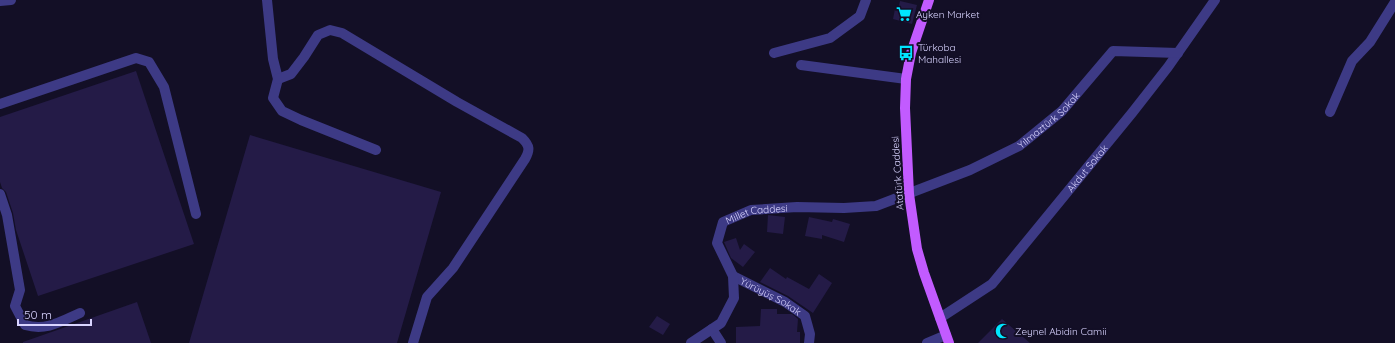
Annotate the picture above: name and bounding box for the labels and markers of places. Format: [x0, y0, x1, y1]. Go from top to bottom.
supermarket icon: Ayken Market [895, 5, 913, 23]
place label: Ayken Market [916, 8, 980, 21]
place label: Türkoba Mahallesi [918, 41, 961, 66]
bus stop icon: Türkoba Mahallesi [897, 44, 915, 62]
mosque icon: Zeynel Abidin Camii [994, 322, 1012, 340]
place label: Zeynel Abidin Camii [1015, 325, 1107, 338]

